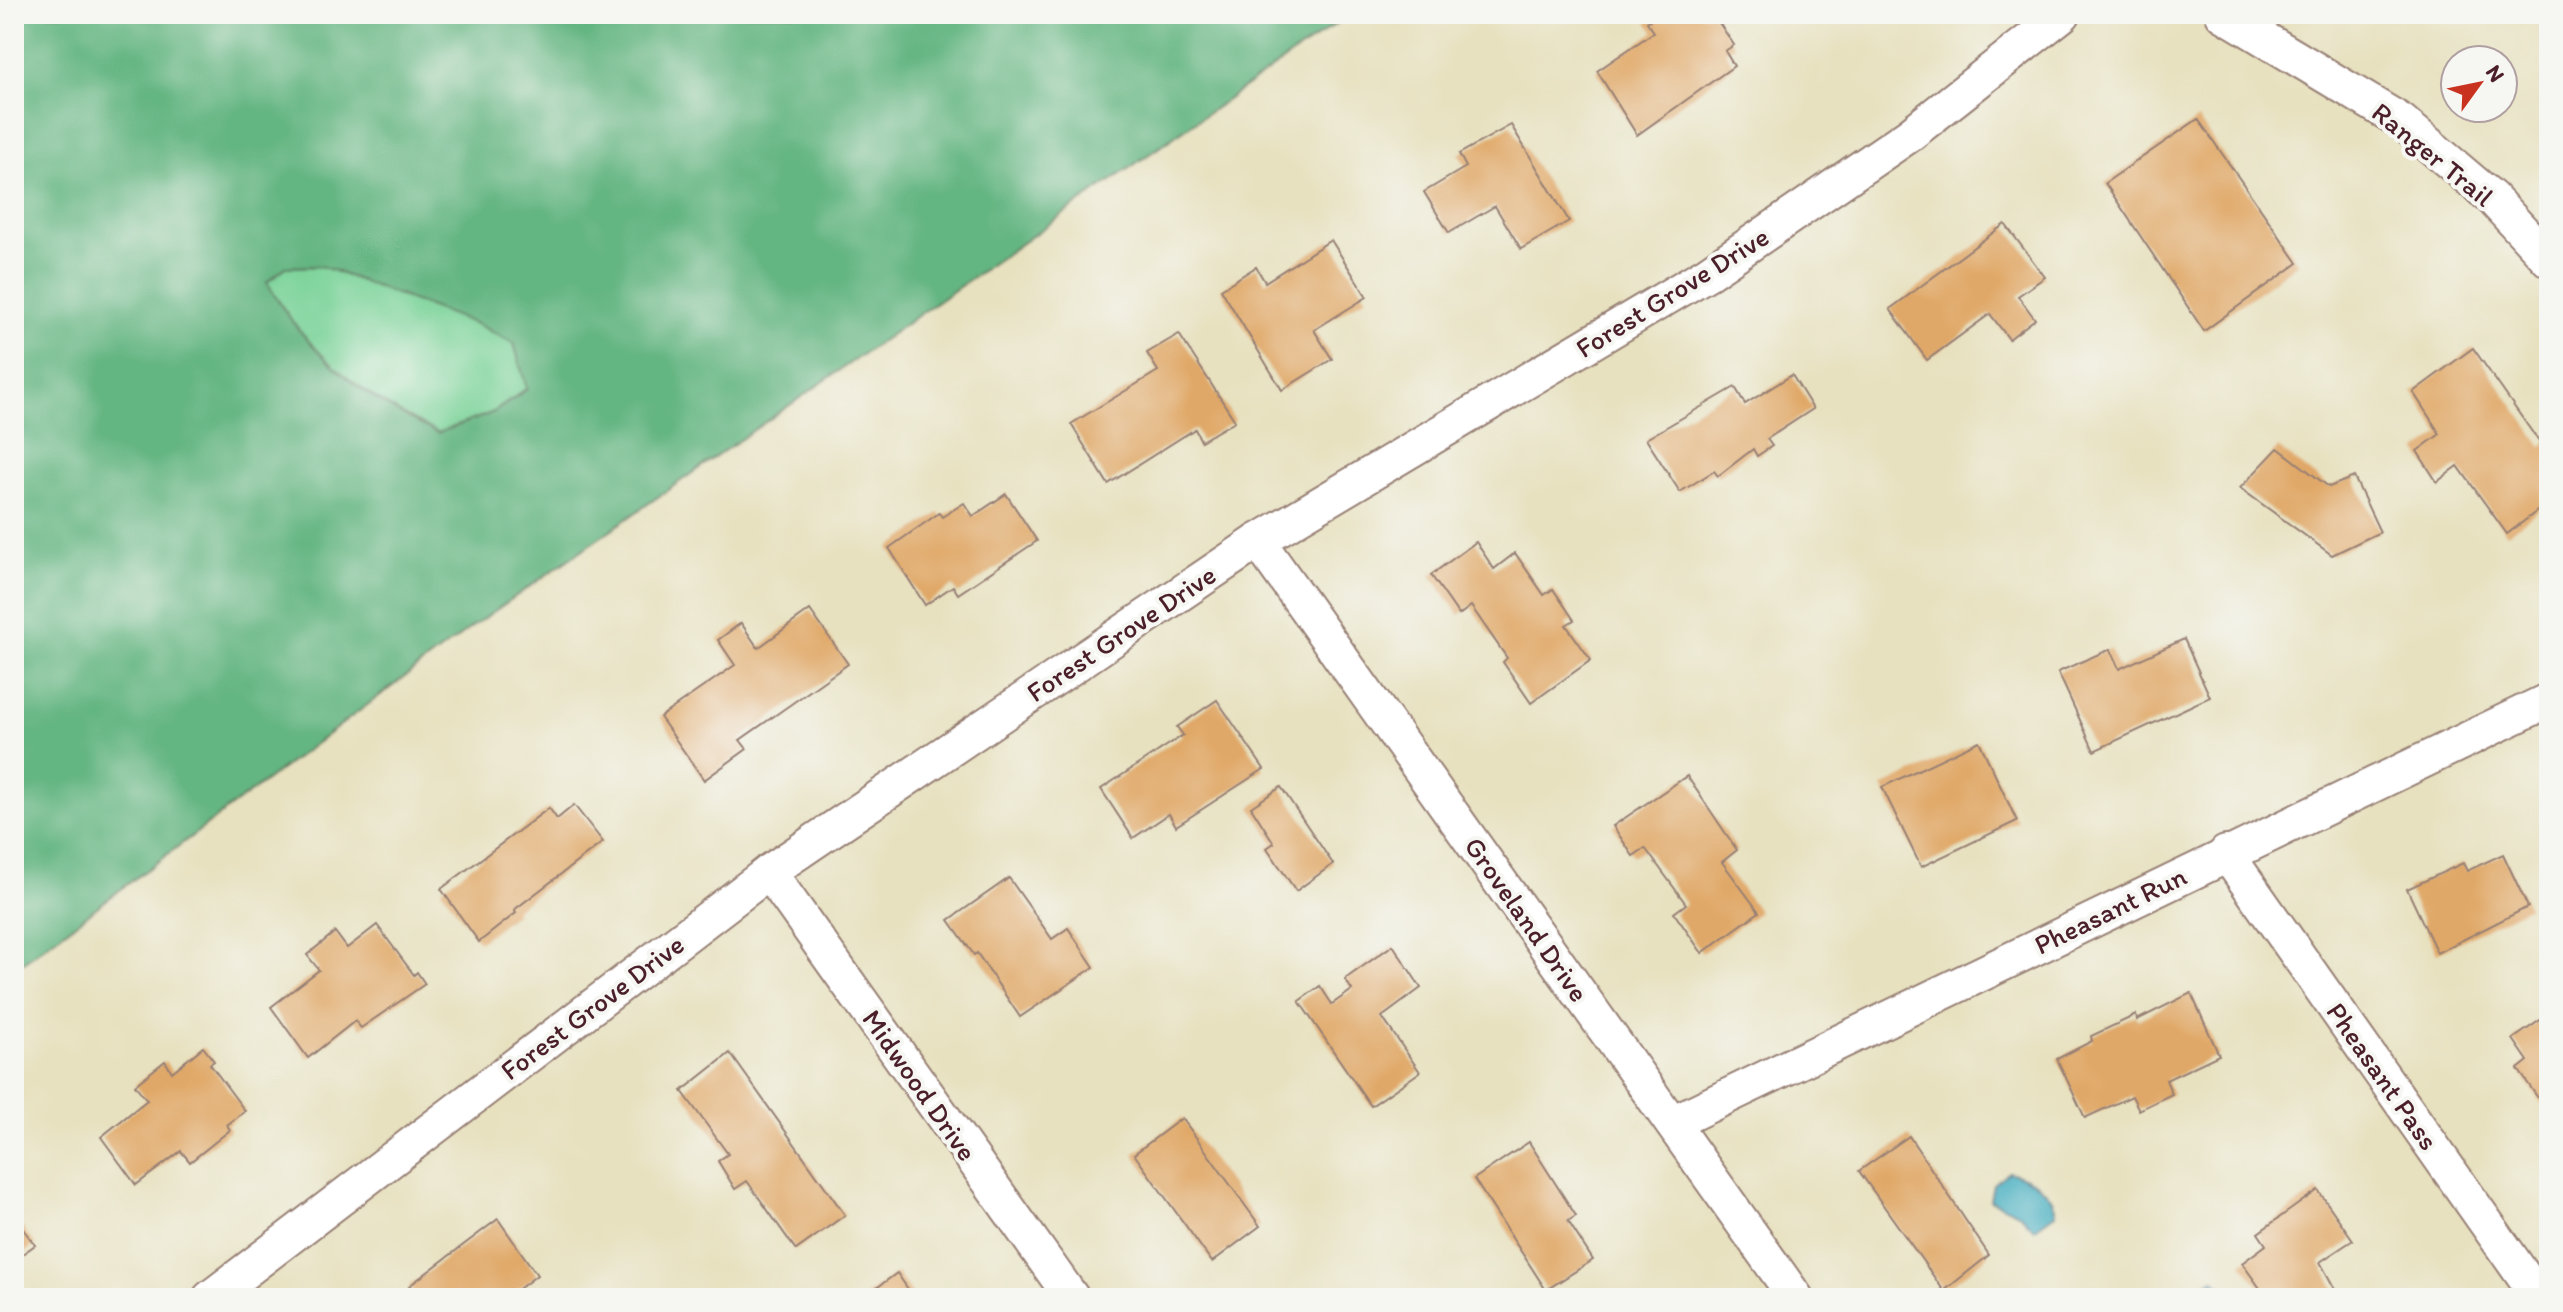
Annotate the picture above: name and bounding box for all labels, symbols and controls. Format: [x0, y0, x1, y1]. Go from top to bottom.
north arrow [2439, 44, 2519, 124]
text: N [2480, 60, 2511, 87]
street label: Ranger Trail [2365, 95, 2501, 213]
street label: Forest Grove Drive [1569, 219, 1775, 365]
street label: Forest Grove Drive [1020, 557, 1222, 709]
street label: Groveland Drive [1458, 830, 1596, 1008]
street label: Pheasant Run [2028, 858, 2192, 961]
street label: Forest Grove Drive [493, 927, 691, 1087]
street label: Pheasant Pass [2320, 996, 2446, 1156]
street label: Midwood Drive [855, 1003, 985, 1167]

